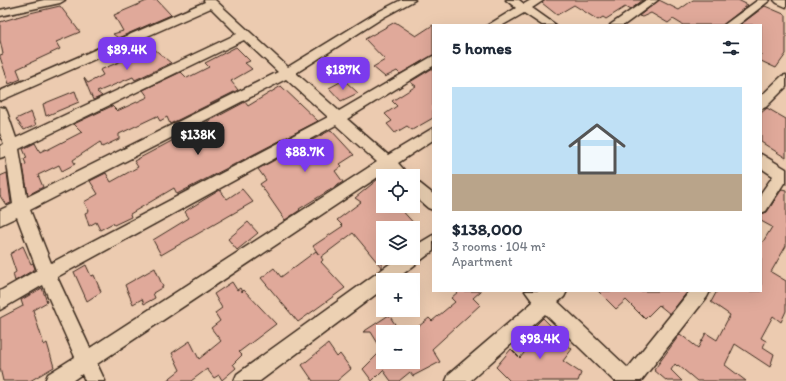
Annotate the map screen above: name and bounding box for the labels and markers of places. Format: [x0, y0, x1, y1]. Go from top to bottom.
pin: $89.4K [94, 37, 160, 71]
pin: $187K [315, 57, 371, 91]
pin: $138K [170, 122, 226, 156]
pin: $88.7K [272, 139, 338, 173]
pin: $98.4K [507, 326, 573, 360]

